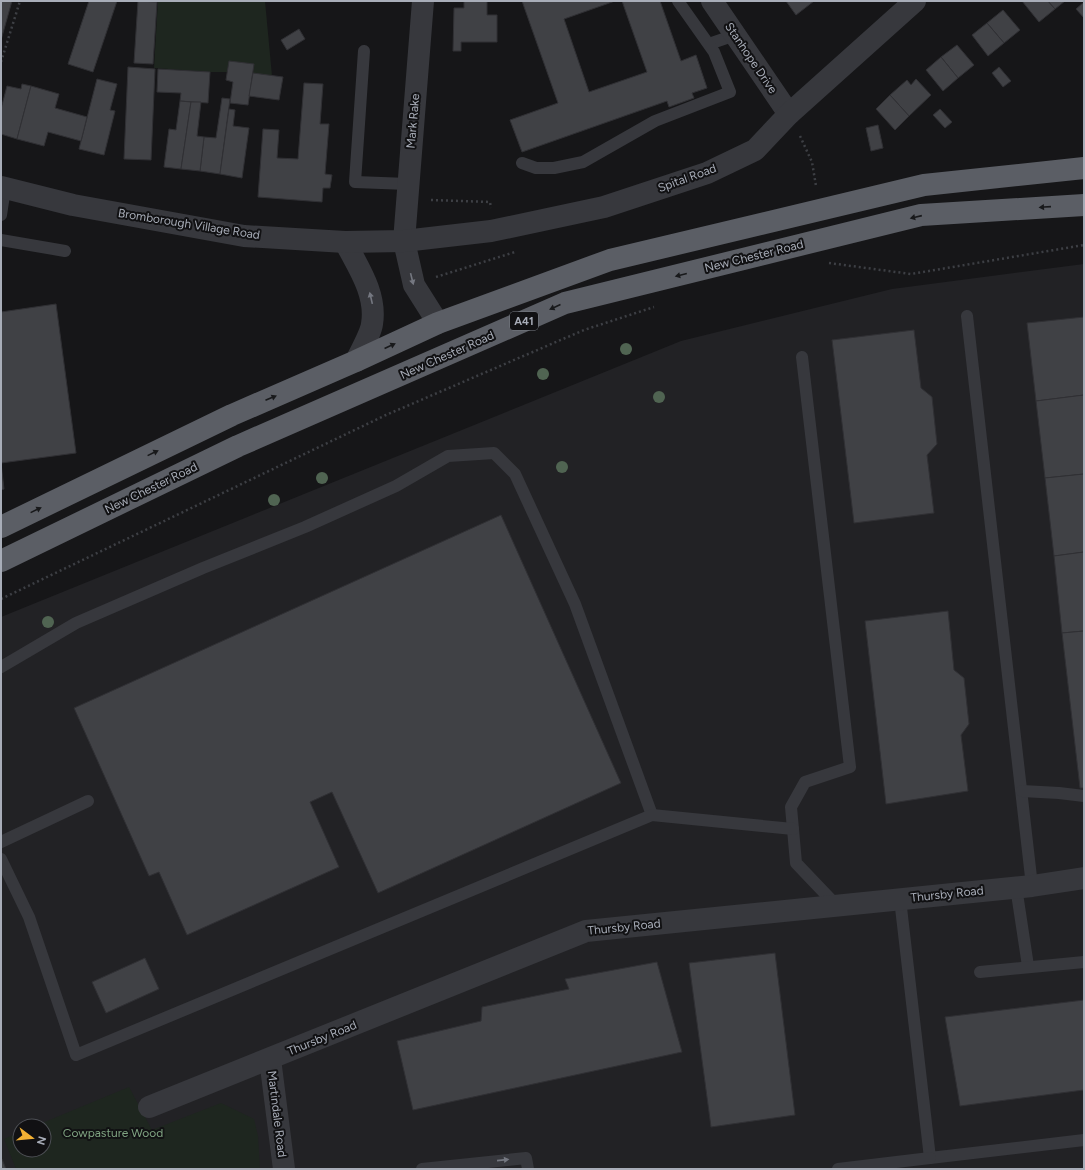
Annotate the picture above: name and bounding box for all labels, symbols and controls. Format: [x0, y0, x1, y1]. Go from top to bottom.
street label: Stanhope Drive [722, 20, 780, 97]
street label: Mark Rake [404, 93, 422, 149]
street label: Spital Road [656, 161, 718, 195]
one-way arrow [1039, 204, 1051, 211]
street label: Bromborough Village Road [117, 206, 261, 242]
one-way arrow [909, 214, 922, 220]
street label: New Chester Road [703, 237, 805, 275]
one-way arrow [674, 272, 687, 278]
one-way arrow [410, 273, 416, 285]
one-way arrow [367, 292, 373, 304]
one-way arrow [549, 304, 561, 311]
road number: A41 [510, 312, 538, 330]
street label: New Chester Road [398, 328, 496, 382]
one-way arrow [384, 343, 395, 349]
one-way arrow [265, 395, 276, 401]
one-way arrow [147, 450, 159, 456]
street label: New Chester Road [102, 460, 200, 516]
one-way arrow [30, 507, 42, 513]
street label: Thursby Road [910, 883, 984, 905]
street label: Thursby Road [587, 916, 661, 938]
street label: Thursby Road [285, 1018, 359, 1058]
street label: Martindale Road [265, 1070, 289, 1158]
north arrow [12, 1118, 52, 1158]
park label: Cowpasture Wood [63, 1126, 163, 1140]
text: N [34, 1135, 49, 1147]
one-way arrow [497, 1157, 509, 1164]

